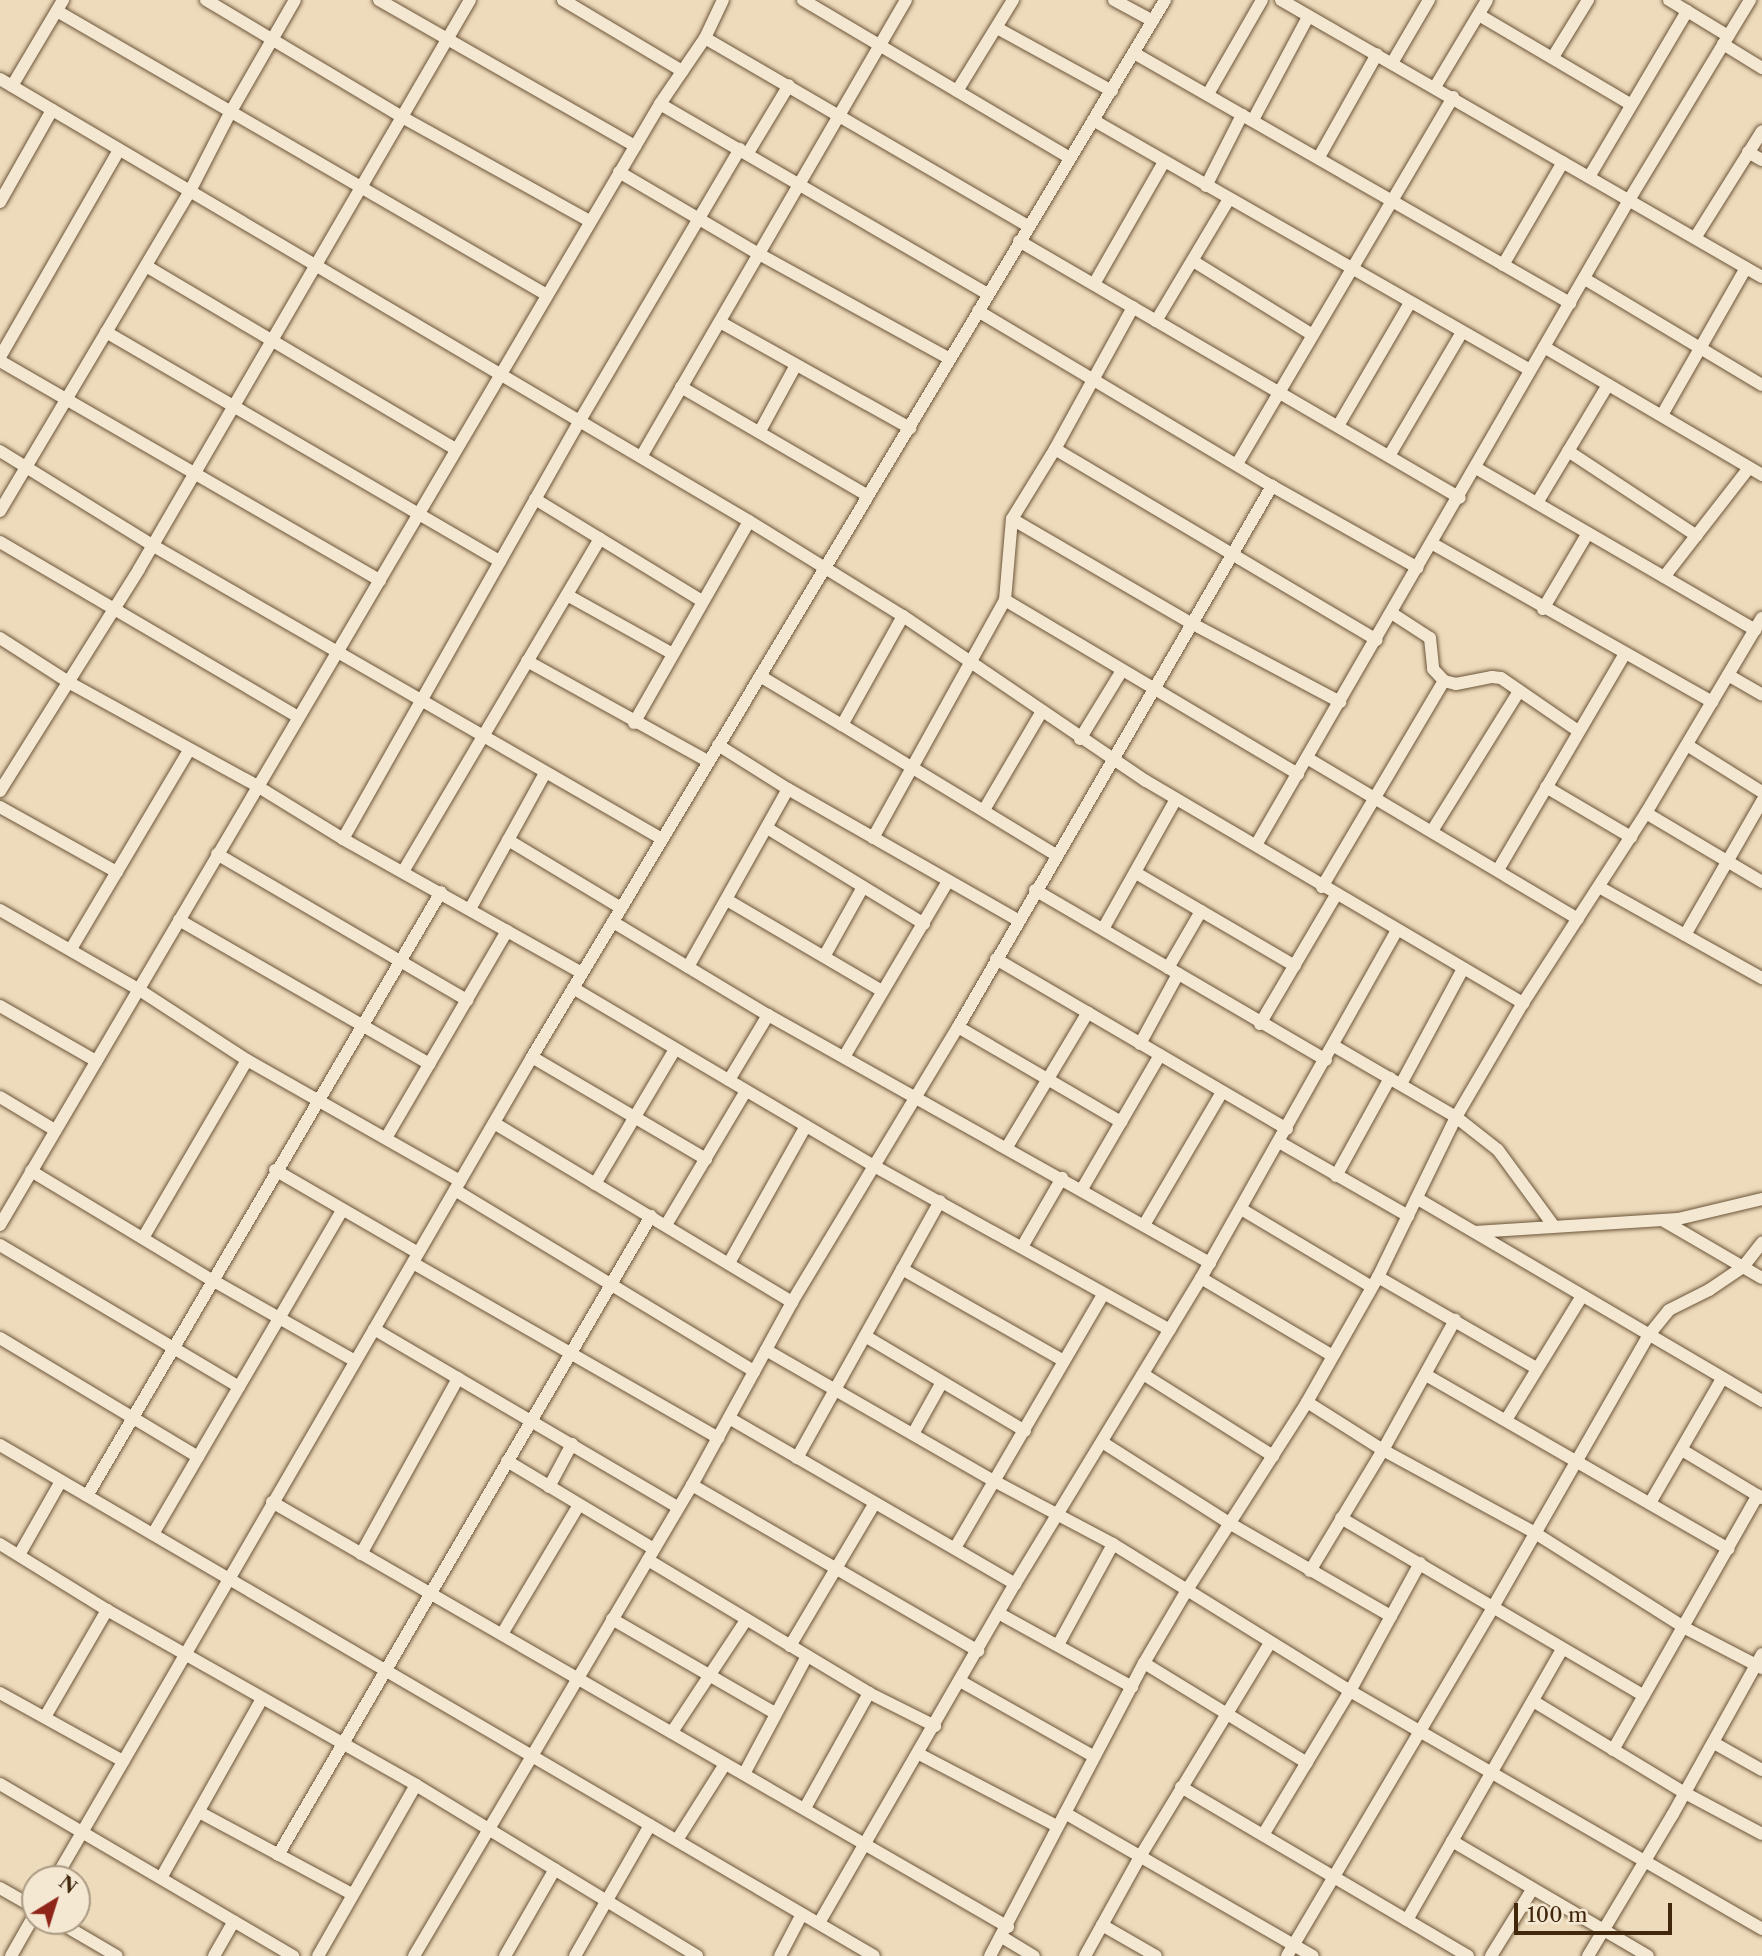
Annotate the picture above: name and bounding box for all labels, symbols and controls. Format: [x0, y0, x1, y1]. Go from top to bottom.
north arrow [21, 1865, 91, 1935]
text: N [54, 1870, 82, 1899]
scale bar [1517, 1890, 1674, 1934]
text: 100 m [1527, 1902, 1588, 1927]

